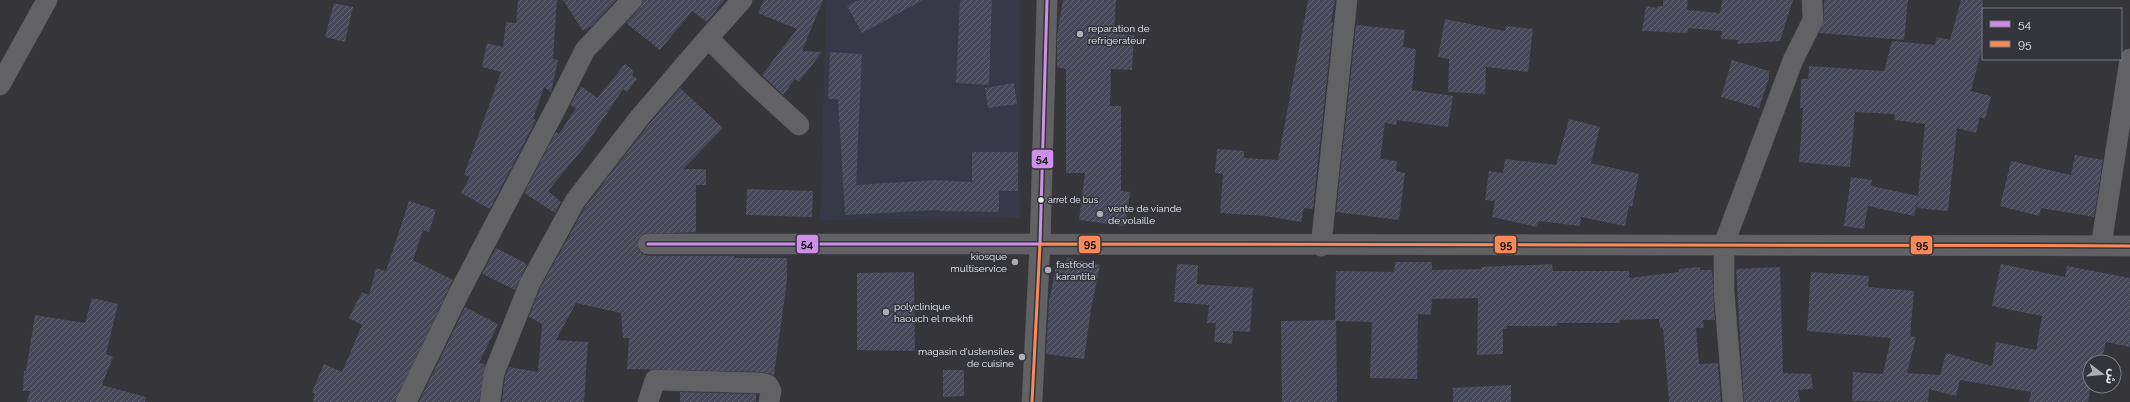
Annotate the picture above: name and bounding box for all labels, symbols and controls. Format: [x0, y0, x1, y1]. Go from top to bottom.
legend [1982, 8, 2122, 60]
text: 54 [2018, 17, 2032, 31]
place label: reparation de refrigerateur [1088, 23, 1150, 46]
marker: reparation de refrigerateur [1075, 29, 1085, 39]
text: 95 [2018, 37, 2032, 51]
line badge: 54 [1031, 149, 1054, 169]
text: 54 [1036, 153, 1048, 166]
marker: arret de bus [1036, 195, 1046, 205]
place label: arret de bus [1048, 195, 1099, 205]
place label: vente de viande de volaille [1108, 203, 1182, 226]
marker: vente de viande de volaille [1095, 209, 1105, 219]
line badge: 54 [796, 234, 819, 254]
line badge: 95 [1078, 235, 1101, 254]
line badge: 95 [1494, 235, 1517, 254]
line badge: 95 [1910, 235, 1933, 255]
text: 54 [801, 238, 813, 251]
text: 95 [1084, 238, 1096, 251]
text: 95 [1500, 239, 1512, 252]
text: 95 [1916, 239, 1928, 252]
place label: kiosque multiservice [951, 251, 1007, 274]
marker: kiosque multiservice [1010, 257, 1020, 267]
place label: fastfood karantita [1056, 259, 1096, 282]
marker: fastfood karantita [1043, 265, 1053, 275]
place label: polyclinique haouch el mekhfi [894, 301, 973, 324]
marker: polyclinique haouch el mekhfi [881, 307, 891, 317]
place label: magasin d'ustensiles de cuisine [918, 346, 1014, 369]
marker: magasin d'ustensiles de cuisine [1017, 352, 1027, 362]
north arrow [2082, 354, 2122, 394]
text: ش [2103, 368, 2119, 386]

